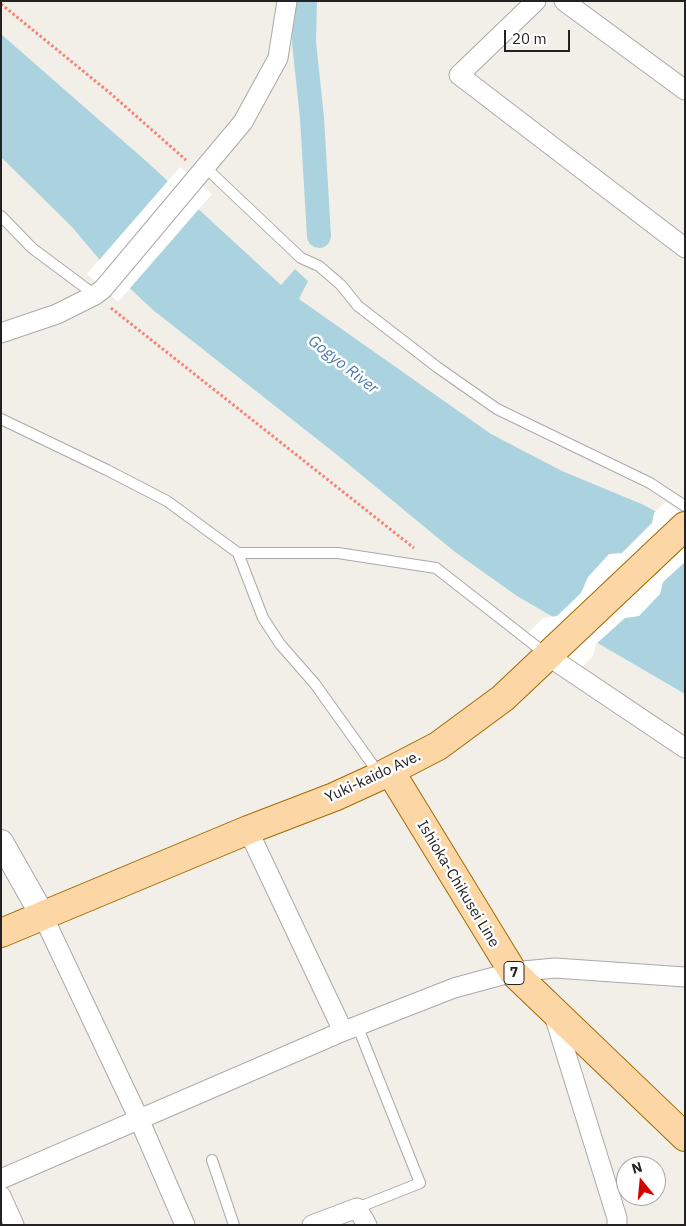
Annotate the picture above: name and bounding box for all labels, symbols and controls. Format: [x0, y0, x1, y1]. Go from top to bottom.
scale bar [506, 20, 572, 52]
text: 20 m [512, 29, 547, 48]
water label: Gogyo River [304, 332, 382, 398]
street label: Yuki-kaido Ave. [322, 747, 424, 807]
street label: Ishioka-Chikusei Line [413, 817, 503, 951]
road number: 7 [504, 961, 524, 984]
north arrow [616, 1156, 666, 1206]
text: N [629, 1158, 644, 1178]

